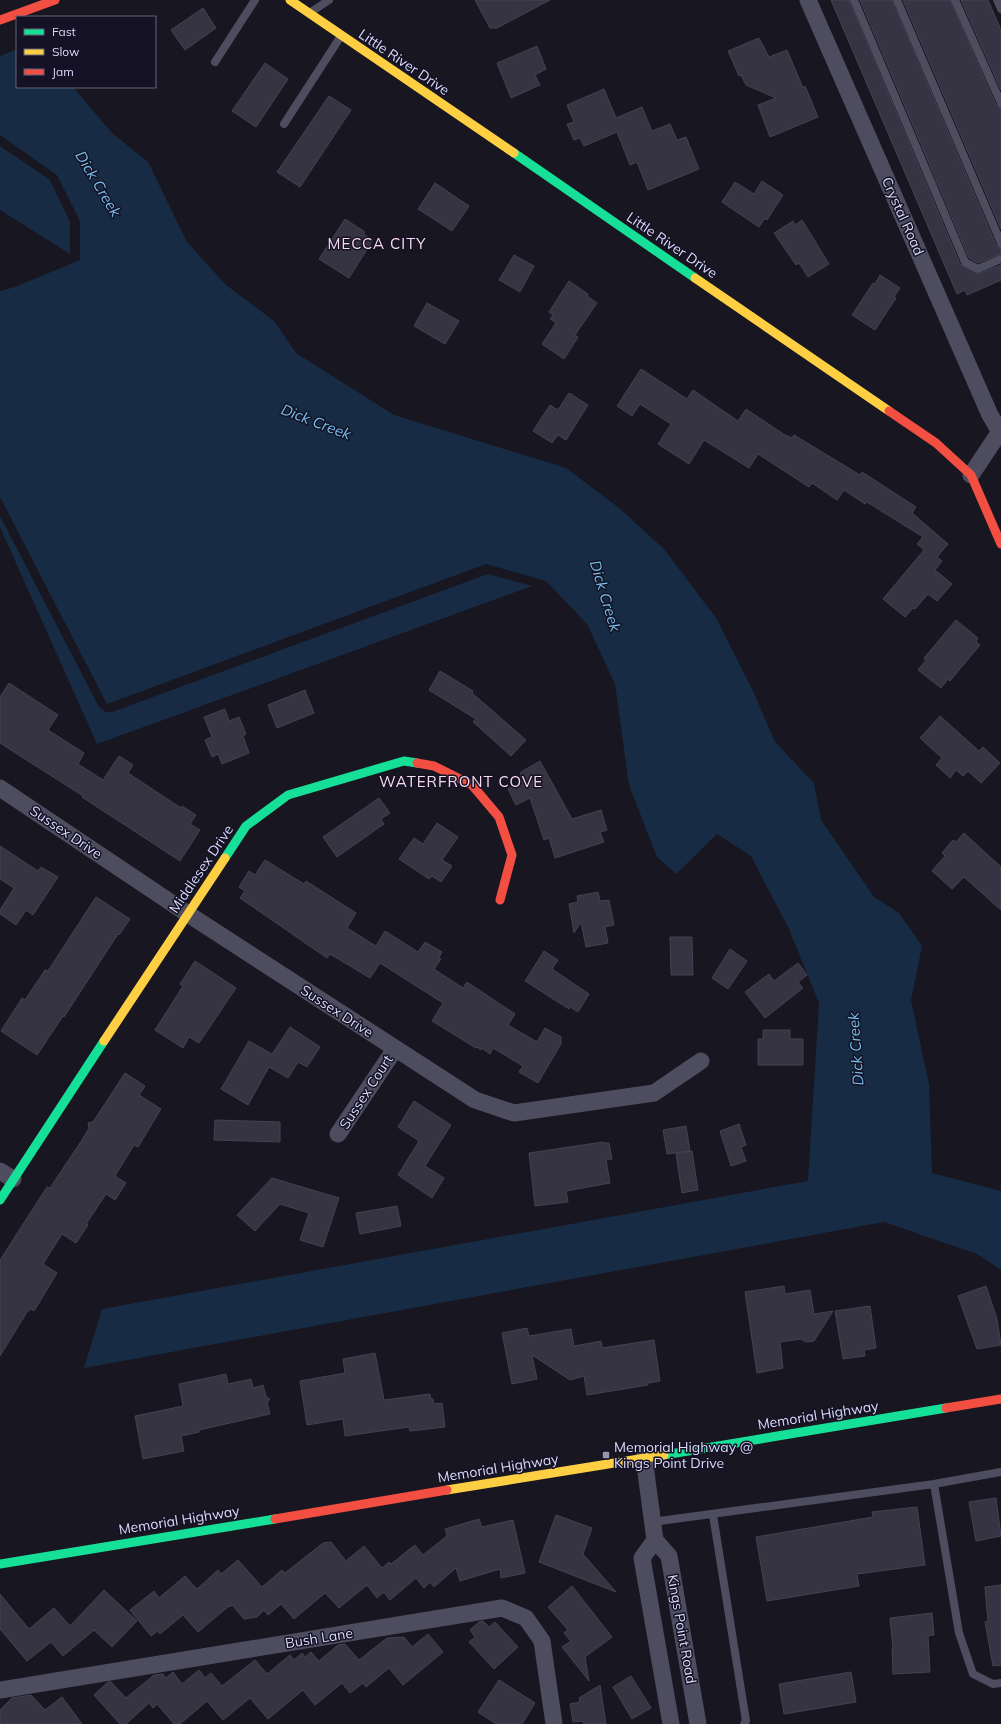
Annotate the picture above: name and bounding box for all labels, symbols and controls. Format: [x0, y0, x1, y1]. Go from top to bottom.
legend [16, 16, 156, 88]
text: Fast [52, 24, 76, 39]
street label: Little River Drive [355, 25, 453, 99]
text: Slow [52, 44, 80, 59]
text: Jam [52, 64, 74, 79]
water label: Dick Creek [71, 147, 126, 221]
street label: Crystal Road [878, 174, 928, 258]
street label: Little River Drive [623, 208, 721, 282]
district label: MECCA CITY [328, 234, 426, 253]
water label: Dick Creek [278, 399, 355, 444]
water label: Dick Creek [586, 558, 626, 635]
district label: WATERFRONT COVE [379, 772, 543, 791]
street label: Sussex Drive [26, 801, 106, 863]
street label: Middlesex Drive [165, 821, 237, 917]
street label: Sussex Drive [297, 981, 377, 1041]
water label: Dick Creek [843, 1010, 868, 1086]
street label: Sussex Court [335, 1051, 397, 1133]
street label: Memorial Highway [756, 1396, 880, 1433]
place label: Memorial Highway @ Kings Point Drive [614, 1438, 753, 1472]
street label: Memorial Highway [436, 1449, 560, 1486]
marker: Memorial Highway @ Kings Point Drive [601, 1450, 611, 1460]
street label: Memorial Highway [117, 1501, 241, 1538]
street label: Kings Point Road [664, 1573, 700, 1685]
street label: Bush Lane [284, 1624, 354, 1652]

